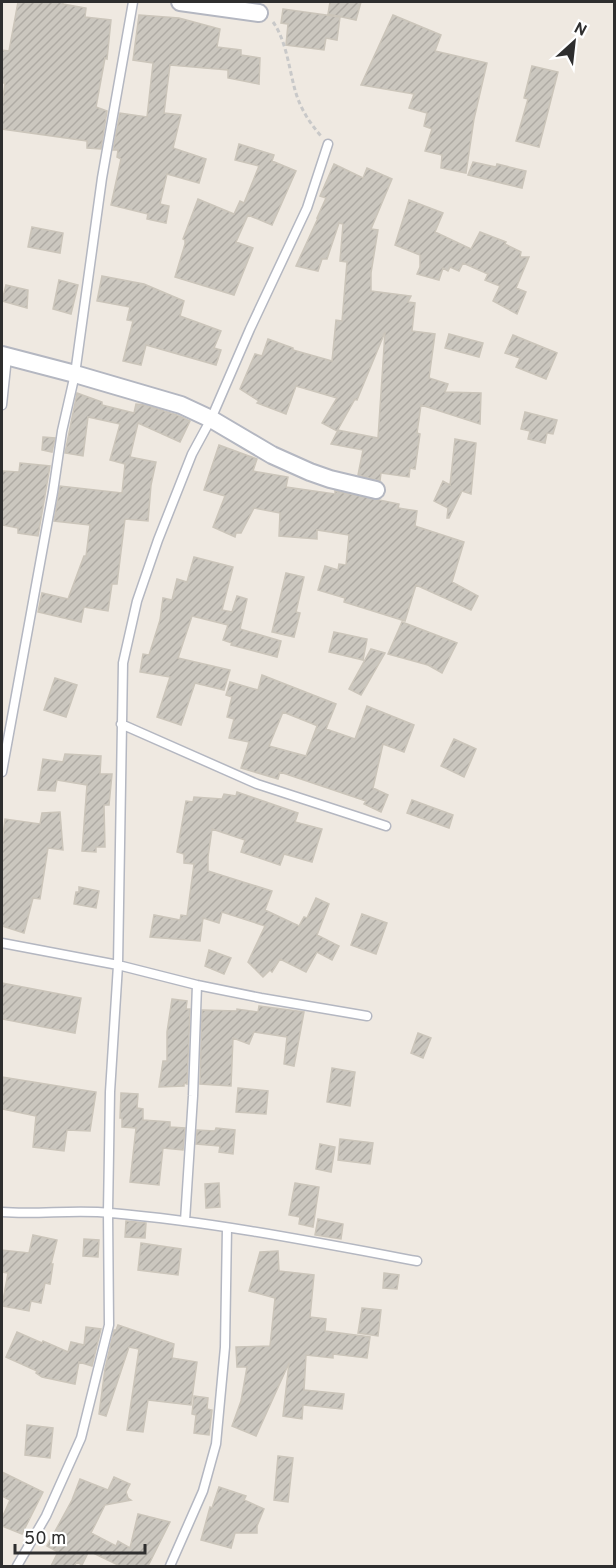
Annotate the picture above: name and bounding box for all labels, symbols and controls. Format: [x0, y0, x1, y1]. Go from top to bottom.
north arrow [544, 12, 604, 72]
text: N [570, 19, 590, 42]
scale bar [15, 1517, 146, 1555]
text: 50 m [24, 1528, 66, 1551]

